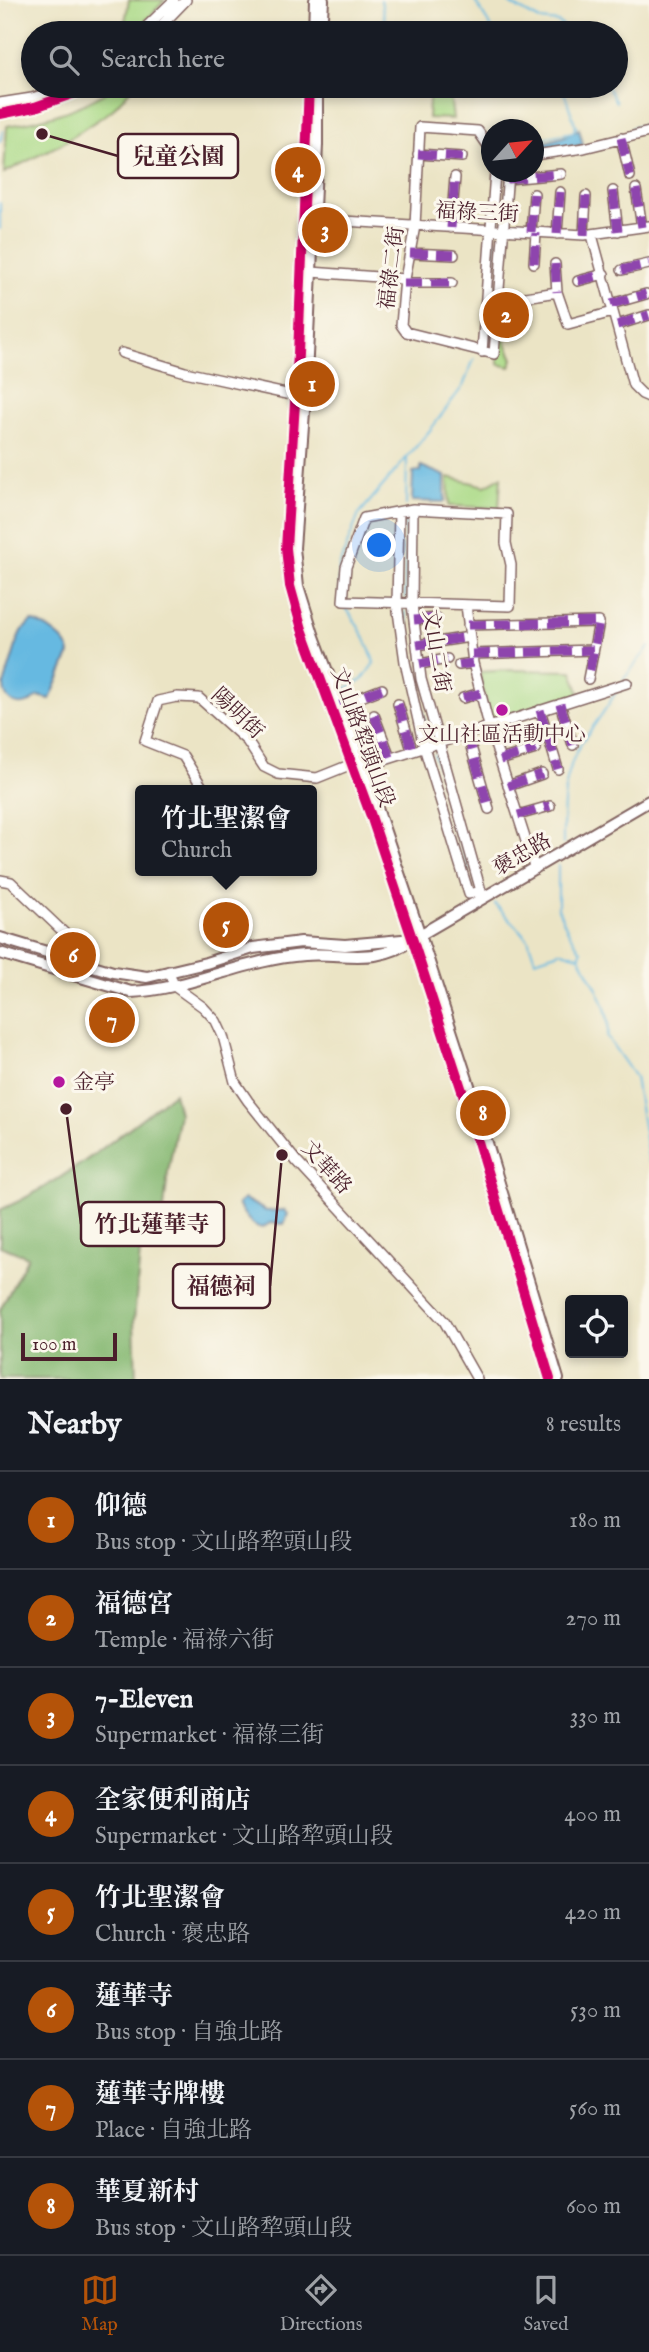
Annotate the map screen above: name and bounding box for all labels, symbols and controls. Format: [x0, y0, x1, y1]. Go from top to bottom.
search box [21, 21, 628, 98]
icon: search [45, 41, 83, 79]
text: Search here [101, 43, 225, 76]
north arrow [481, 119, 544, 182]
callout: 兒童公園 [118, 134, 238, 178]
text: 兒童公園 [132, 143, 224, 172]
pin: 4 [275, 144, 321, 196]
street label: 福祿三街 [434, 198, 520, 229]
pin: 3 [302, 204, 348, 256]
street label: 福祿二街 [374, 225, 411, 312]
pin: 2 [483, 289, 529, 341]
pin: 1 [289, 358, 335, 410]
your location [362, 528, 396, 562]
street label: 文山二街 [416, 608, 455, 695]
street label: 文山路犂頭山段 [324, 664, 399, 811]
street label: 陽明街 [205, 682, 269, 746]
marker: 文山社區活動中心 [494, 702, 510, 718]
place label: 文山社區活動中心 [418, 722, 586, 749]
popup [135, 785, 317, 876]
text: 竹北聖潔會 [161, 803, 291, 836]
street label: 褒忠路 [489, 828, 557, 883]
text: Church [161, 836, 232, 865]
pin: 5 [203, 899, 249, 951]
pin: 6 [50, 929, 96, 981]
pin: 7 [89, 994, 135, 1046]
place label: 金亭 [73, 1070, 115, 1097]
marker: 金亭 [51, 1074, 67, 1090]
pin: 8 [460, 1087, 506, 1139]
street label: 文華路 [295, 1136, 357, 1200]
callout: 竹北蓮華寺 [81, 1202, 224, 1246]
text: 竹北蓮華寺 [95, 1211, 210, 1240]
callout: 福德祠 [173, 1264, 270, 1308]
text: 福德祠 [187, 1273, 256, 1302]
map controls [565, 1295, 628, 1358]
button: locate [565, 1295, 628, 1358]
scale bar [21, 1330, 117, 1362]
text: 100 m [32, 1333, 76, 1357]
text: Nearby [28, 1406, 121, 1444]
text: 8 results [546, 1410, 621, 1439]
text: 仰德 [95, 1490, 147, 1523]
text: 1 [47, 1506, 55, 1535]
text: 180 m [569, 1506, 621, 1535]
text: Bus stop · 文山路犂頭山段 [95, 1528, 352, 1557]
text: 福德宮 [95, 1588, 173, 1621]
text: 2 [46, 1604, 56, 1633]
text: 270 m [566, 1604, 621, 1633]
text: Temple · 福祿六街 [95, 1626, 274, 1655]
text: 7-Eleven [95, 1683, 193, 1716]
text: 3 [47, 1702, 55, 1731]
text: 330 m [570, 1702, 621, 1731]
text: Supermarket · 福祿三街 [95, 1721, 324, 1750]
text: 全家便利商店 [95, 1784, 251, 1817]
text: 4 [45, 1800, 57, 1829]
text: 400 m [564, 1800, 621, 1829]
text: Supermarket · 文山路犂頭山段 [95, 1822, 393, 1851]
text: 竹北聖潔會 [95, 1882, 225, 1915]
text: 5 [47, 1898, 55, 1927]
text: 420 m [565, 1898, 621, 1927]
text: Church · 褒忠路 [95, 1920, 250, 1949]
text: 蓮華寺 [95, 1980, 173, 2013]
text: 6 [46, 1996, 56, 2025]
text: 530 m [570, 1996, 621, 2025]
text: Bus stop · 自強北路 [95, 2018, 283, 2047]
text: 蓮華寺牌樓 [95, 2078, 225, 2111]
text: 7 [46, 2094, 56, 2123]
text: 560 m [569, 2094, 621, 2123]
text: Place · 自強北路 [95, 2116, 252, 2145]
text: 華夏新村 [95, 2176, 199, 2209]
text: 8 [46, 2192, 56, 2221]
text: 600 m [566, 2192, 621, 2221]
text: Bus stop · 文山路犂頭山段 [95, 2214, 352, 2243]
tab: Map [81, 2271, 119, 2337]
tab: Directions [280, 2271, 362, 2337]
tab: Saved [523, 2271, 568, 2337]

